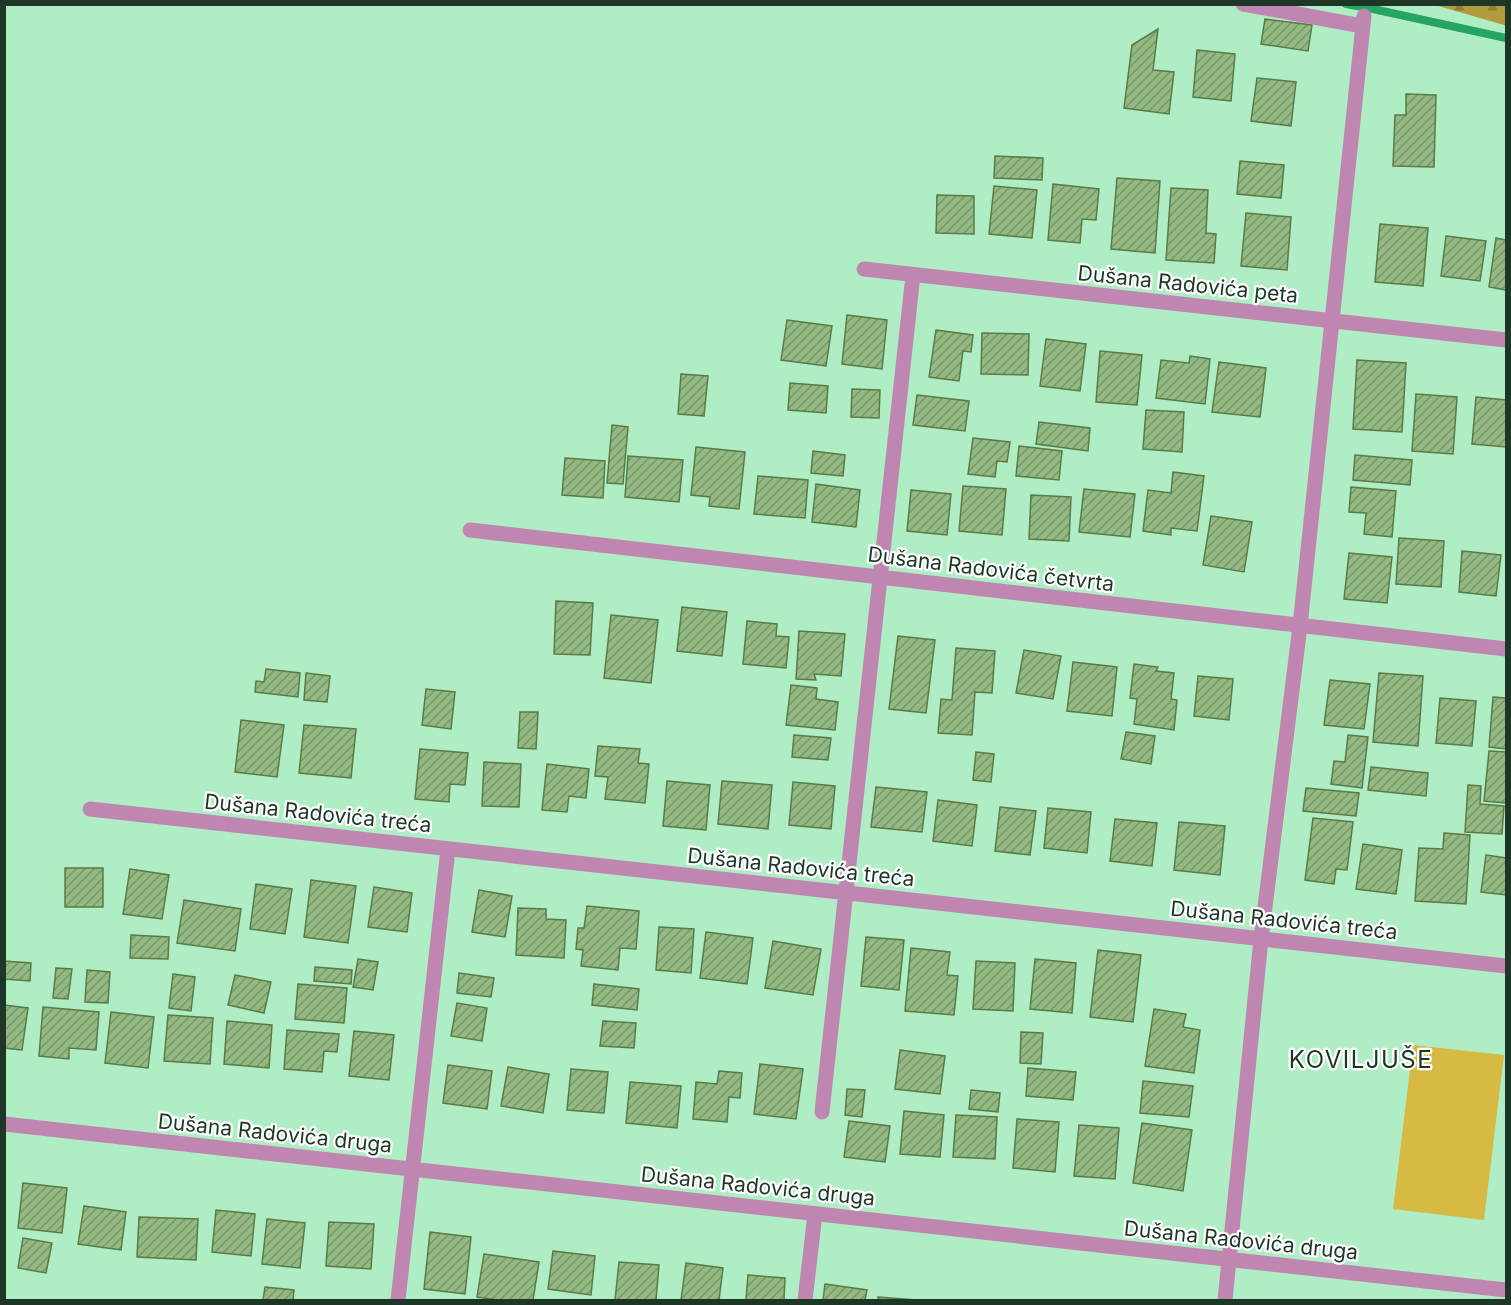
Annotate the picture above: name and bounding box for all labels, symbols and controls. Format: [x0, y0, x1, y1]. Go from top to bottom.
street label: Dušana Radovića peta [1077, 260, 1299, 308]
street label: Dušana Radovića četvrta [866, 541, 1116, 597]
street label: Dušana Radovića treća [203, 789, 433, 837]
street label: Dušana Radovića treća [686, 843, 916, 891]
street label: Dušana Radovića treća [1169, 896, 1399, 944]
district label: KOVILJUŠE [1289, 1044, 1433, 1074]
street label: Dušana Radovića druga [157, 1108, 393, 1158]
street label: Dušana Radovića druga [640, 1161, 876, 1211]
street label: Dušana Radovića druga [1123, 1215, 1359, 1265]

